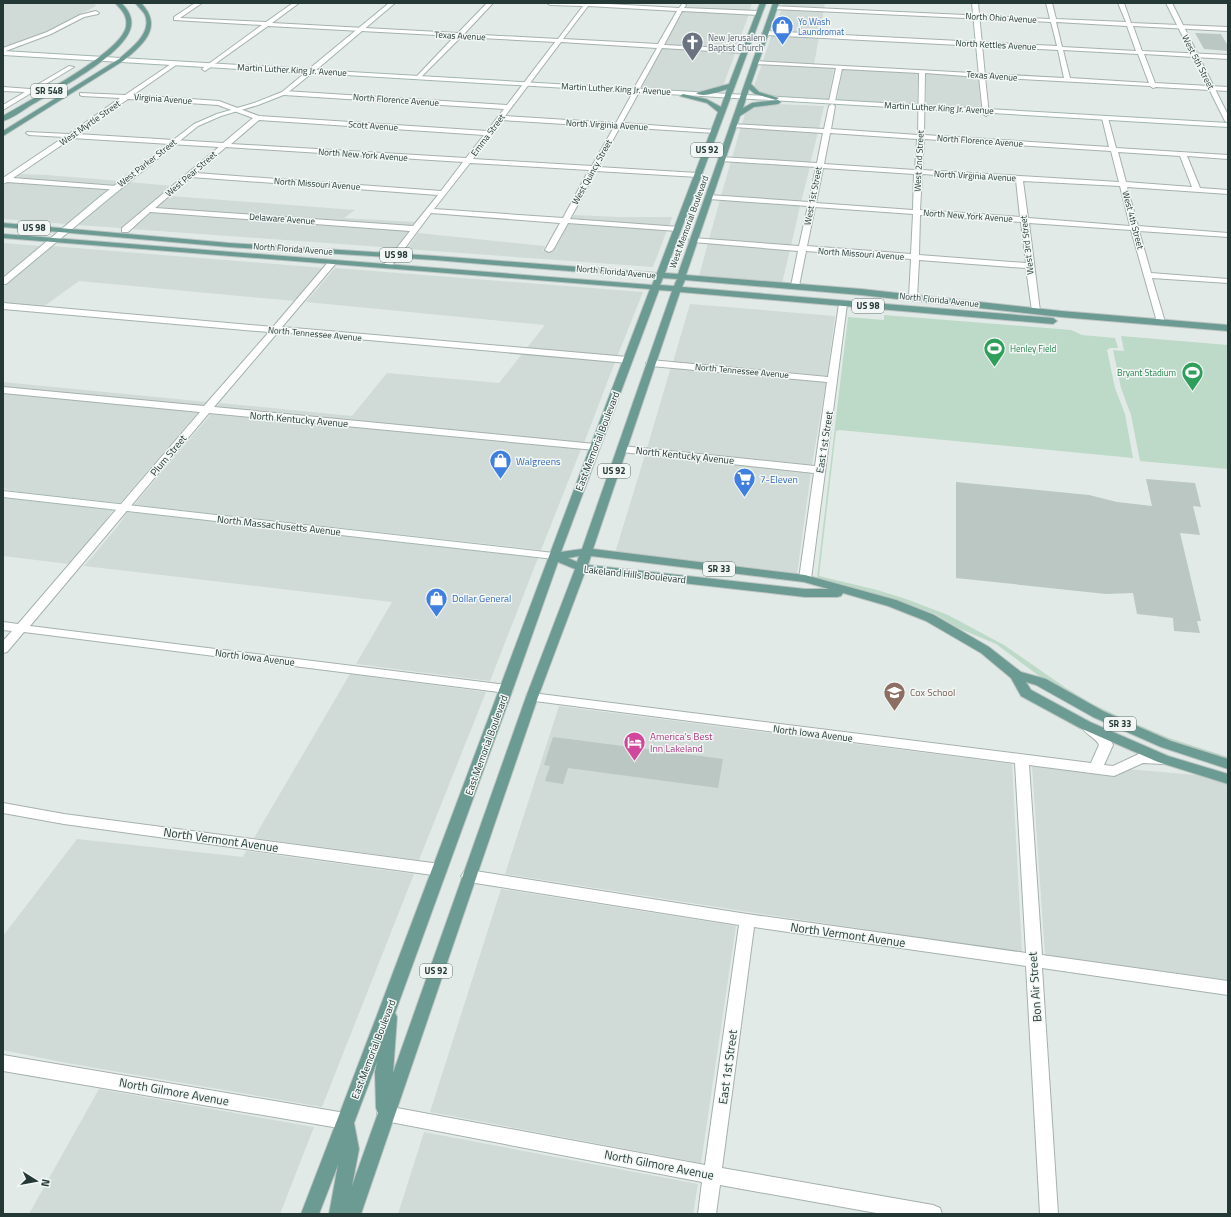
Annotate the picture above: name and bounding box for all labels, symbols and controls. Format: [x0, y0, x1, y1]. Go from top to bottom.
street label: North Ohio Avenue [965, 9, 1038, 26]
shop icon: Yo Wash Laundromat [770, 14, 796, 47]
place label: Yo Wash Laundromat [798, 15, 845, 38]
street label: Texas Avenue [434, 28, 486, 43]
church icon: New Jerusalem Baptist Church [679, 30, 705, 63]
place label: New Jerusalem Baptist Church [708, 31, 765, 54]
street label: West 5th Street [1179, 32, 1218, 92]
street label: North Kettles Avenue [955, 36, 1037, 53]
street label: Martin Luther King Jr. Avenue [237, 60, 348, 79]
street label: Texas Avenue [966, 67, 1019, 84]
street label: Martin Luther King Jr. Avenue [561, 79, 672, 98]
road number: SR 548 [31, 84, 67, 98]
street label: Virginia Avenue [133, 90, 193, 107]
street label: North Florence Avenue [352, 90, 440, 109]
street label: West Myrtle Street [57, 96, 123, 148]
street label: Martin Luther King Jr. Avenue [884, 98, 995, 117]
street label: Emma Street [467, 110, 508, 158]
street label: North Virginia Avenue [566, 116, 649, 133]
street label: Scott Avenue [348, 117, 399, 134]
street label: West 2nd Street [910, 129, 927, 192]
street label: North Florence Avenue [936, 131, 1024, 150]
street label: West Parker Street [114, 135, 180, 190]
street label: West Quincy Street [568, 136, 615, 207]
road number: US 92 [691, 143, 723, 157]
street label: North New York Avenue [318, 145, 409, 164]
street label: West Pear Street [162, 147, 220, 200]
street label: West 1st Street [800, 165, 825, 226]
street label: North Virginia Avenue [934, 167, 1017, 184]
street label: West Memorial Boulevard [666, 173, 711, 270]
street label: North Missouri Avenue [273, 174, 361, 193]
street label: West 4th Street [1119, 189, 1148, 251]
street label: North New York Avenue [923, 206, 1014, 225]
street label: Delaware Avenue [249, 210, 316, 227]
street label: West 3rd Street [1016, 214, 1037, 275]
road number: US 98 [18, 221, 50, 235]
street label: North Florida Avenue [253, 239, 334, 258]
street label: North Missouri Avenue [817, 244, 905, 263]
road number: US 98 [380, 248, 412, 262]
street label: North Florida Avenue [576, 262, 657, 281]
street label: North Florida Avenue [899, 289, 980, 310]
road number: US 98 [852, 299, 884, 313]
street label: North Tennessee Avenue [268, 323, 363, 344]
sports icon: Henley Field [982, 336, 1008, 369]
place label: Henley Field [1010, 342, 1057, 355]
street label: North Tennessee Avenue [695, 360, 790, 381]
sports icon: Bryant Stadium [1179, 360, 1205, 393]
place label: Bryant Stadium [1117, 366, 1176, 379]
street label: East Memorial Boulevard [572, 389, 623, 493]
street label: North Kentucky Avenue [249, 408, 349, 431]
street label: East 1st Street [812, 409, 837, 474]
street label: Plum Street [147, 431, 190, 479]
street label: North Kentucky Avenue [635, 443, 735, 468]
shop icon: Walgreens [487, 448, 513, 481]
place label: Walgreens [516, 454, 561, 469]
road number: US 92 [598, 464, 630, 478]
supermarket icon: 7-Eleven [732, 466, 758, 499]
place label: 7-Eleven [760, 472, 798, 487]
street label: North Massachusetts Avenue [216, 512, 341, 539]
street label: Lakeland Hills Boulevard [583, 562, 687, 587]
road number: SR 33 [703, 562, 735, 576]
shop icon: Dollar General [423, 585, 449, 618]
place label: Dollar General [452, 591, 511, 606]
street label: North Iowa Avenue [214, 645, 296, 670]
school or university icon: Cox School [882, 679, 908, 712]
place label: Cox School [910, 685, 955, 700]
street label: East Memorial Boulevard [461, 693, 512, 797]
road number: SR 33 [1104, 717, 1136, 731]
street label: North Iowa Avenue [772, 721, 854, 746]
hotel icon: America's Best Inn Lakeland [621, 729, 647, 762]
place label: America's Best Inn Lakeland [650, 729, 713, 756]
street label: North Vermont Avenue [162, 822, 280, 857]
street label: North Vermont Avenue [789, 917, 907, 952]
street label: Bon Air Street [1023, 951, 1046, 1023]
road number: US 92 [420, 964, 452, 978]
street label: East Memorial Boulevard [348, 997, 399, 1101]
street label: East 1st Street [713, 1028, 742, 1105]
street label: North Gilmore Avenue [118, 1072, 231, 1111]
street label: North Gilmore Avenue [603, 1145, 716, 1184]
north arrow [16, 1161, 56, 1201]
text: N [37, 1178, 54, 1188]

